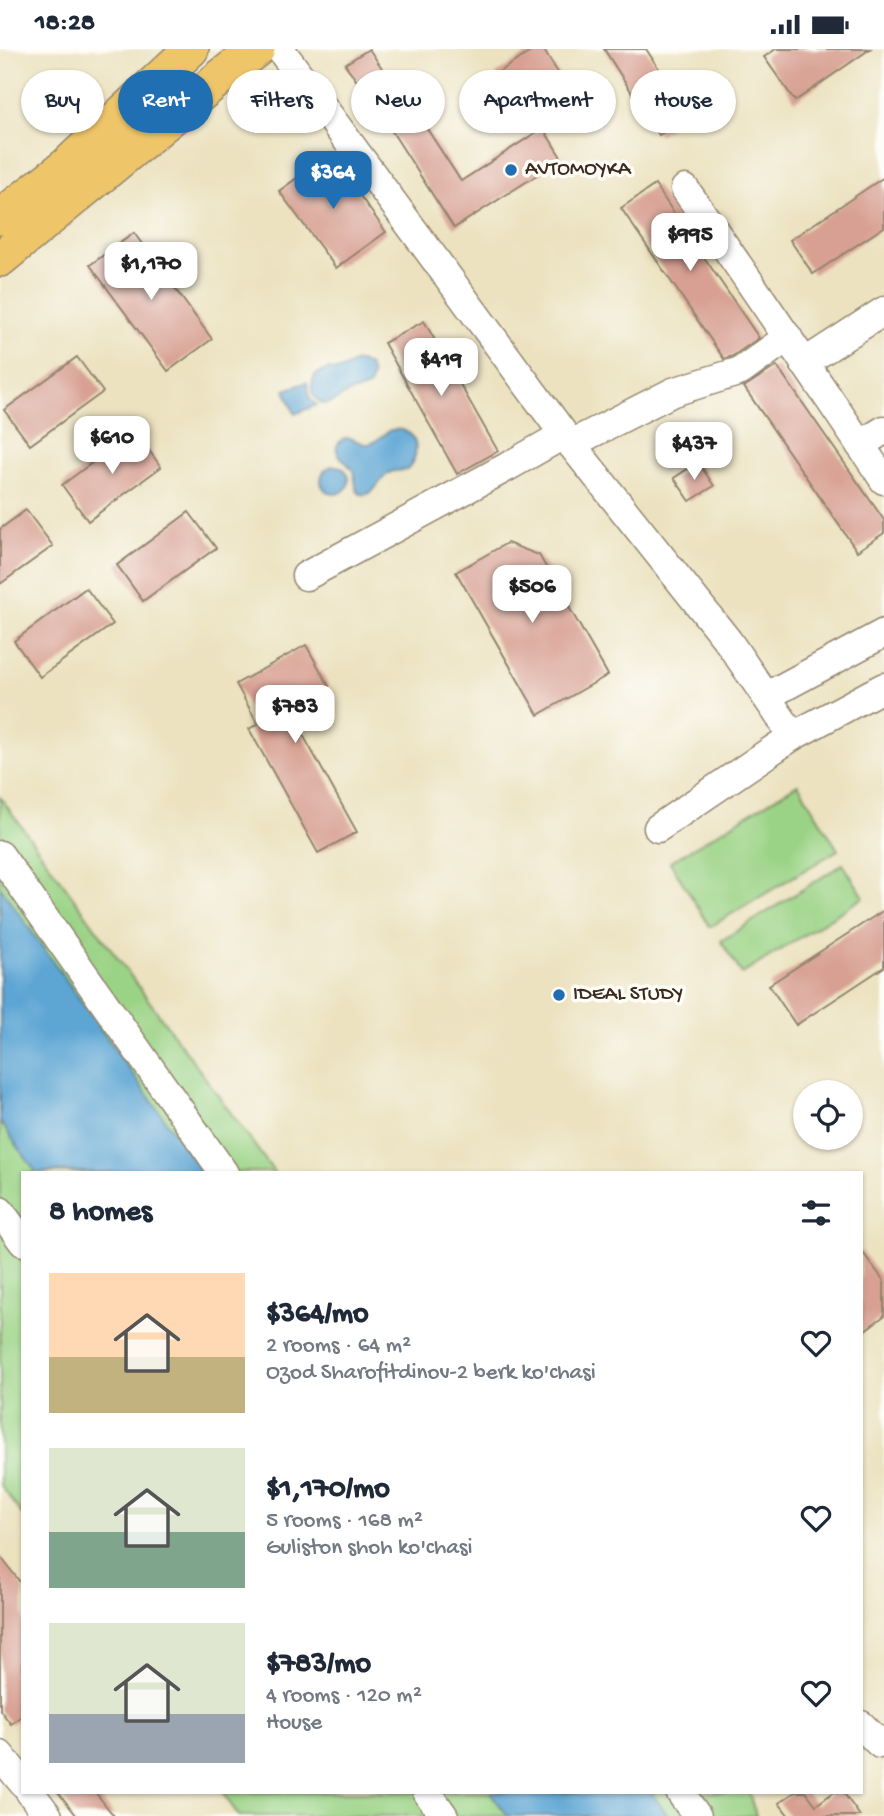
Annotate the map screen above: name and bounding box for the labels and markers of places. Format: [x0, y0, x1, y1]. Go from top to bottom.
pin: $364 [292, 151, 374, 211]
place label: AVTOMOYKA [525, 158, 632, 183]
marker: AVTOMOYKA [503, 162, 519, 178]
pin: $995 [649, 213, 731, 273]
pin: $1,170 [94, 243, 208, 302]
pin: $419 [400, 339, 482, 398]
pin: $610 [71, 417, 153, 476]
pin: $437 [653, 423, 735, 482]
pin: $506 [491, 565, 573, 625]
pin: $783 [254, 685, 336, 745]
place label: IDEAL STUDY [573, 983, 683, 1008]
marker: IDEAL STUDY [551, 987, 567, 1003]

